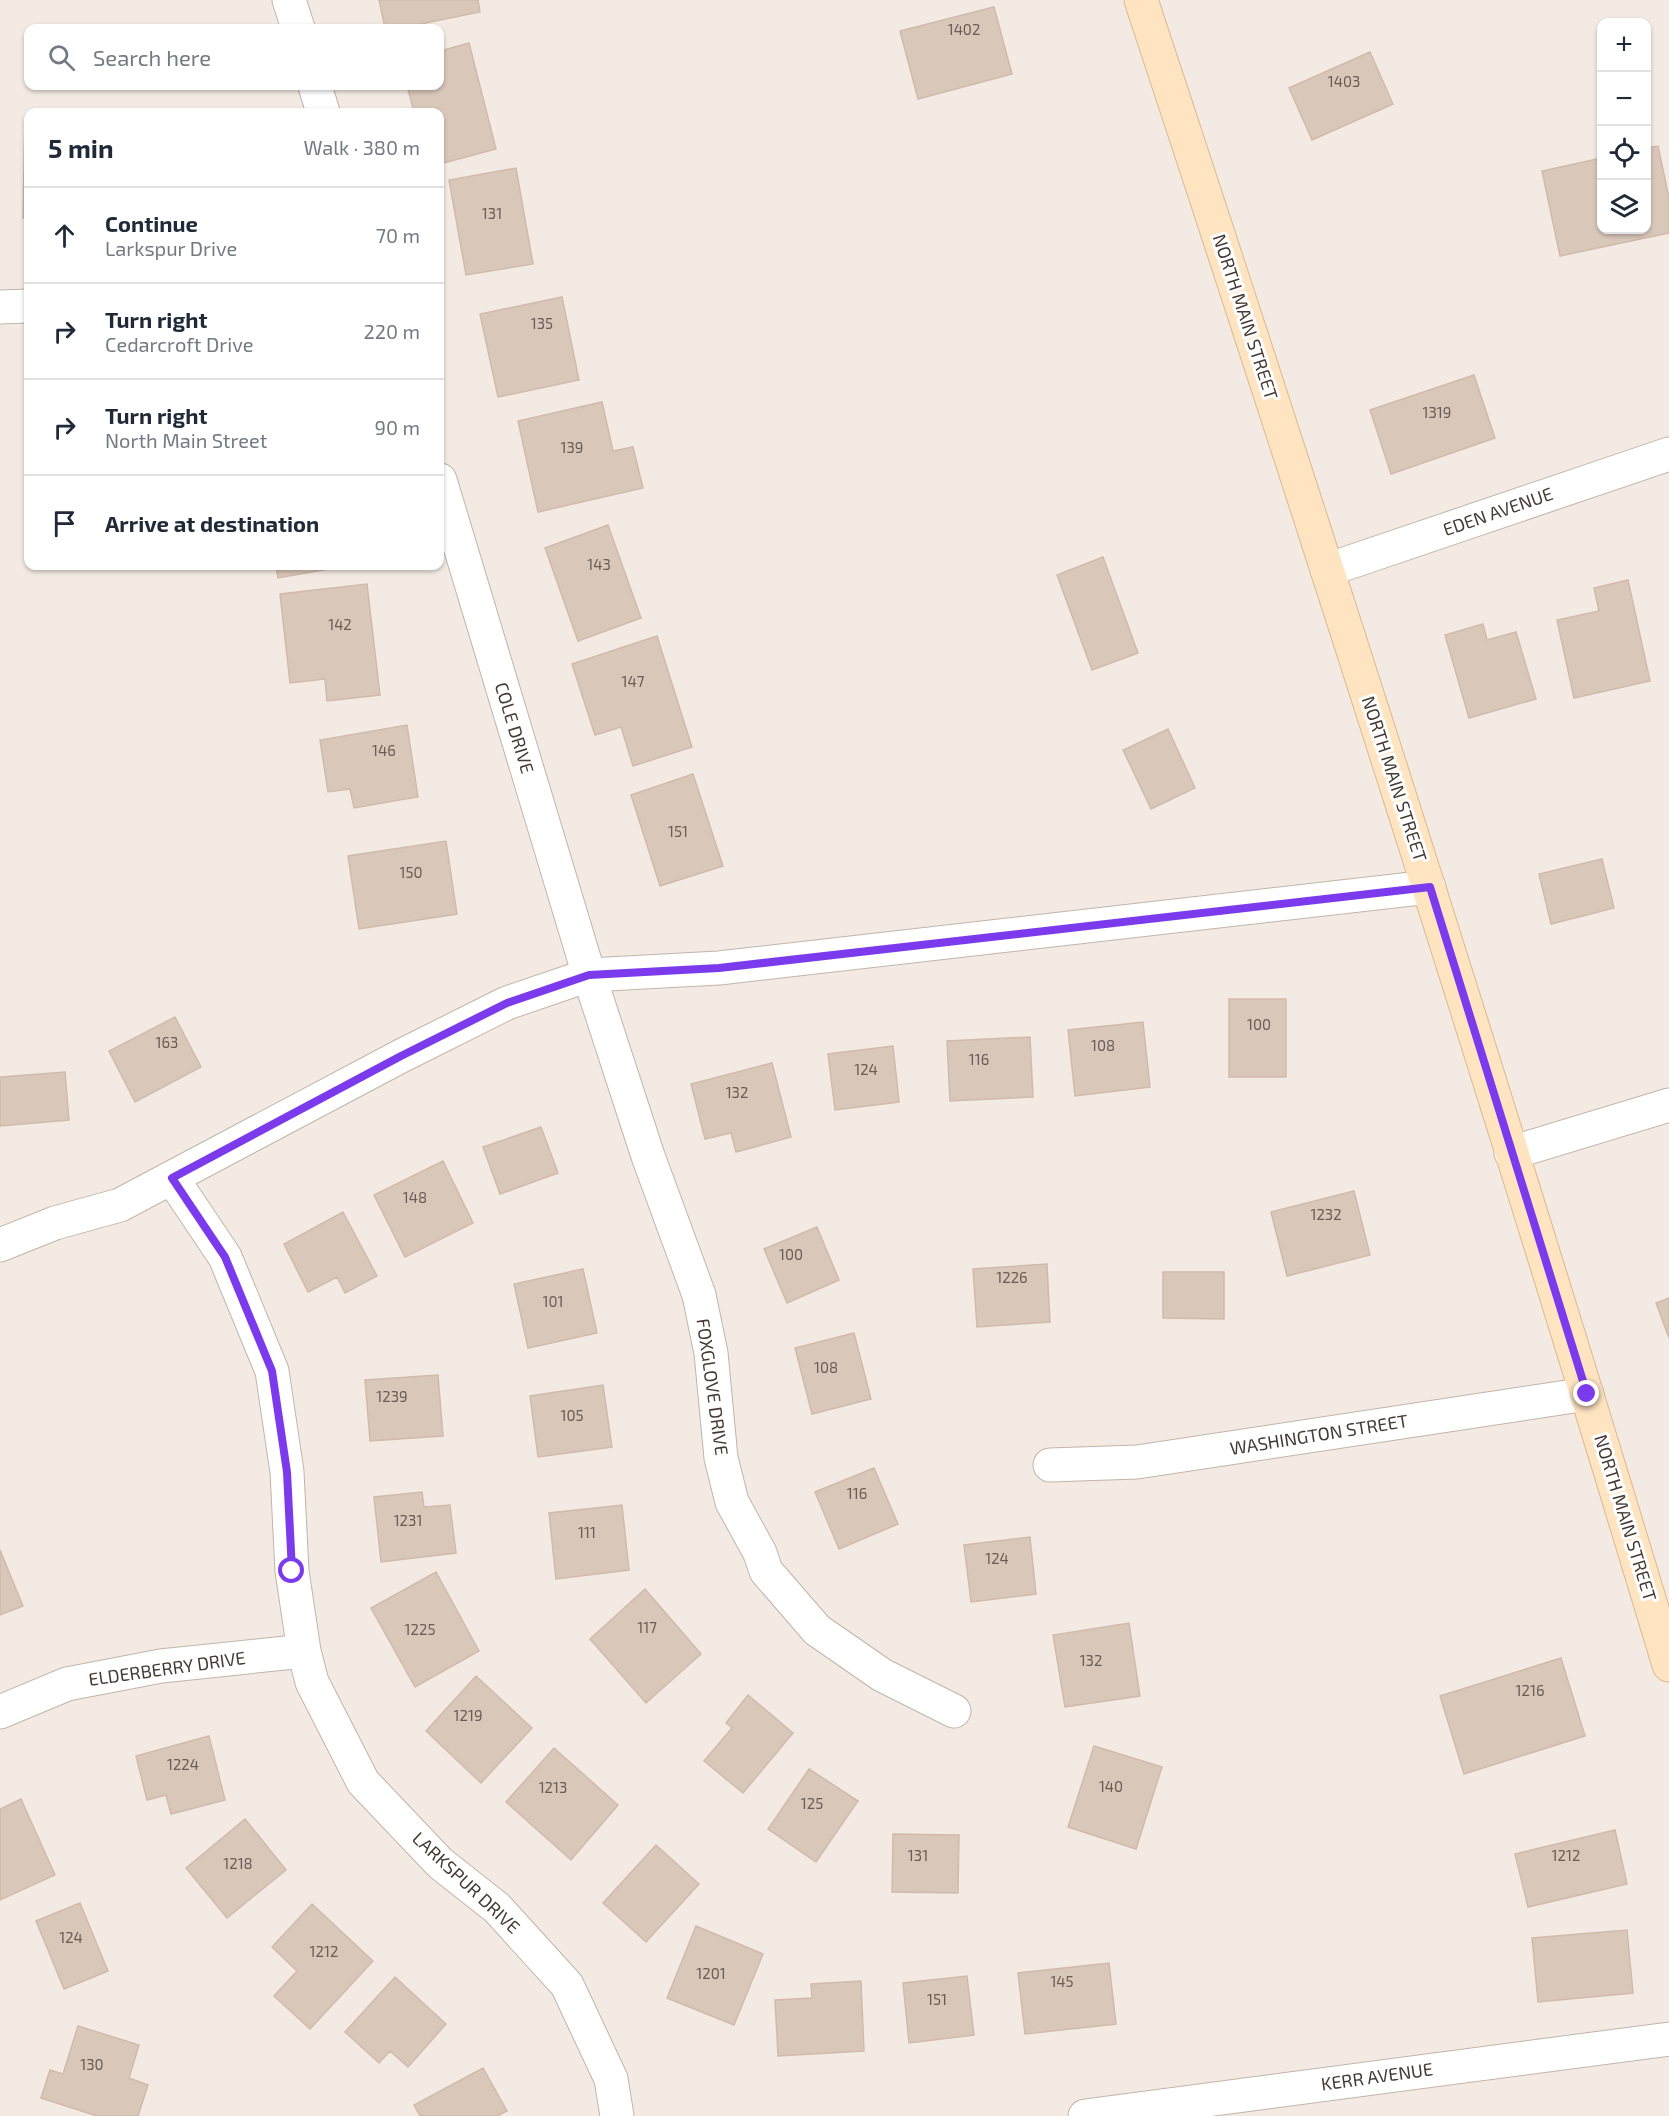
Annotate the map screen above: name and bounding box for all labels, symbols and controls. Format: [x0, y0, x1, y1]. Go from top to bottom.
map controls [1597, 18, 1651, 234]
button: + [1597, 18, 1651, 72]
house number: 1402 [948, 20, 980, 38]
search box [24, 24, 444, 90]
icon: search [45, 41, 78, 74]
text: Search here [93, 44, 211, 70]
house number: 1403 [1328, 72, 1360, 90]
button: − [1597, 72, 1651, 126]
button: locate [1597, 126, 1651, 180]
text: 5 min [48, 132, 114, 163]
text: Walk · 380 m [303, 135, 420, 159]
button: layers [1597, 180, 1651, 234]
house number: 131 [482, 204, 502, 222]
text: Continue [105, 210, 198, 236]
icon: ahead [48, 219, 81, 252]
text: 70 m [376, 223, 420, 247]
street label: NORTH MAIN STREET [1209, 231, 1283, 403]
text: Larkspur Drive [105, 236, 237, 260]
text: Turn right [105, 306, 207, 332]
house number: 135 [531, 314, 553, 332]
icon: right [48, 315, 81, 348]
text: 220 m [363, 319, 420, 343]
text: Cedarcroft Drive [105, 332, 253, 356]
text: Turn right [105, 402, 207, 428]
house number: 1319 [1423, 403, 1451, 421]
icon: right [48, 411, 81, 444]
text: 90 m [375, 415, 420, 439]
text: North Main Street [105, 428, 267, 452]
house number: 139 [561, 438, 583, 456]
street label: EDEN AVENUE [1440, 482, 1556, 540]
icon: arrive [48, 507, 81, 540]
text: Arrive at destination [105, 510, 319, 536]
house number: 143 [587, 555, 611, 573]
house number: 142 [328, 615, 352, 633]
house number: 147 [622, 672, 645, 690]
street label: COLE DRIVE [491, 679, 539, 776]
street label: NORTH MAIN STREET [1358, 693, 1432, 865]
house number: 146 [372, 741, 396, 759]
house number: 151 [668, 822, 688, 840]
house number: 150 [399, 863, 423, 881]
house number: 100 [1247, 1015, 1271, 1033]
house number: 163 [156, 1033, 178, 1051]
house number: 108 [1091, 1036, 1115, 1054]
house number: 116 [969, 1050, 989, 1068]
house number: 124 [854, 1060, 878, 1078]
house number: 132 [726, 1083, 748, 1101]
house number: 148 [403, 1188, 427, 1206]
house number: 1232 [1310, 1205, 1342, 1223]
house number: 100 [779, 1245, 803, 1263]
house number: 1226 [996, 1268, 1028, 1286]
house number: 101 [543, 1292, 564, 1310]
street label: FOXGLOVE DRIVE [692, 1317, 733, 1457]
house number: 108 [814, 1358, 838, 1376]
route end [1573, 1380, 1599, 1406]
house number: 1239 [376, 1387, 408, 1405]
house number: 105 [560, 1406, 584, 1424]
street label: WASHINGTON STREET [1228, 1409, 1410, 1459]
street label: NORTH MAIN STREET [1590, 1432, 1662, 1604]
house number: 116 [847, 1484, 867, 1502]
house number: 1231 [394, 1511, 422, 1529]
house number: 111 [578, 1523, 596, 1541]
house number: 124 [985, 1549, 1009, 1567]
route start [278, 1557, 304, 1583]
house number: 117 [637, 1618, 657, 1636]
house number: 1225 [405, 1620, 435, 1638]
street label: ELDERBERRY DRIVE [87, 1646, 247, 1690]
house number: 132 [1080, 1651, 1102, 1669]
house number: 1216 [1516, 1681, 1544, 1699]
house number: 1219 [454, 1706, 482, 1724]
house number: 1224 [167, 1755, 199, 1773]
house number: 140 [1099, 1777, 1123, 1795]
house number: 1213 [539, 1778, 567, 1796]
house number: 125 [801, 1794, 823, 1812]
street label: LARKSPUR DRIVE [408, 1827, 525, 1938]
house number: 131 [908, 1846, 928, 1864]
house number: 1212 [1552, 1846, 1580, 1864]
house number: 1218 [223, 1854, 253, 1872]
house number: 124 [59, 1928, 83, 1946]
house number: 1212 [310, 1942, 338, 1960]
house number: 1201 [696, 1964, 726, 1982]
house number: 145 [1050, 1972, 1074, 1990]
house number: 151 [927, 1990, 947, 2008]
house number: 130 [80, 2055, 104, 2073]
street label: KERR AVENUE [1319, 2057, 1434, 2095]

